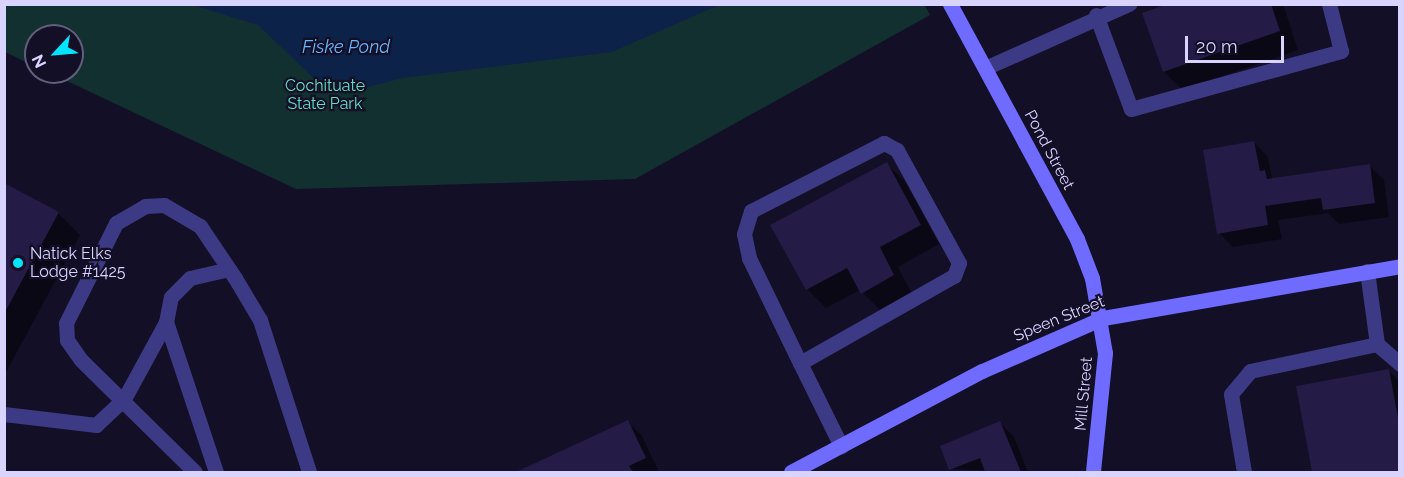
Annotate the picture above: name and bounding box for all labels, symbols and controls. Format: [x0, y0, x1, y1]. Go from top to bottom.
north arrow [24, 24, 84, 84]
scale bar [1188, 24, 1287, 62]
water label: Fiske Pond [302, 36, 390, 58]
text: 20 m [1196, 36, 1238, 57]
text: N [28, 52, 50, 71]
park label: Cochituate State Park [285, 76, 365, 114]
street label: Pond Street [1020, 107, 1078, 193]
place label: Natick Elks Lodge #1425 [30, 244, 126, 282]
marker: Natick Elks Lodge #1425 [11, 256, 25, 270]
street label: Speen Street [1011, 292, 1107, 346]
street label: Mill Street [1071, 356, 1097, 432]

